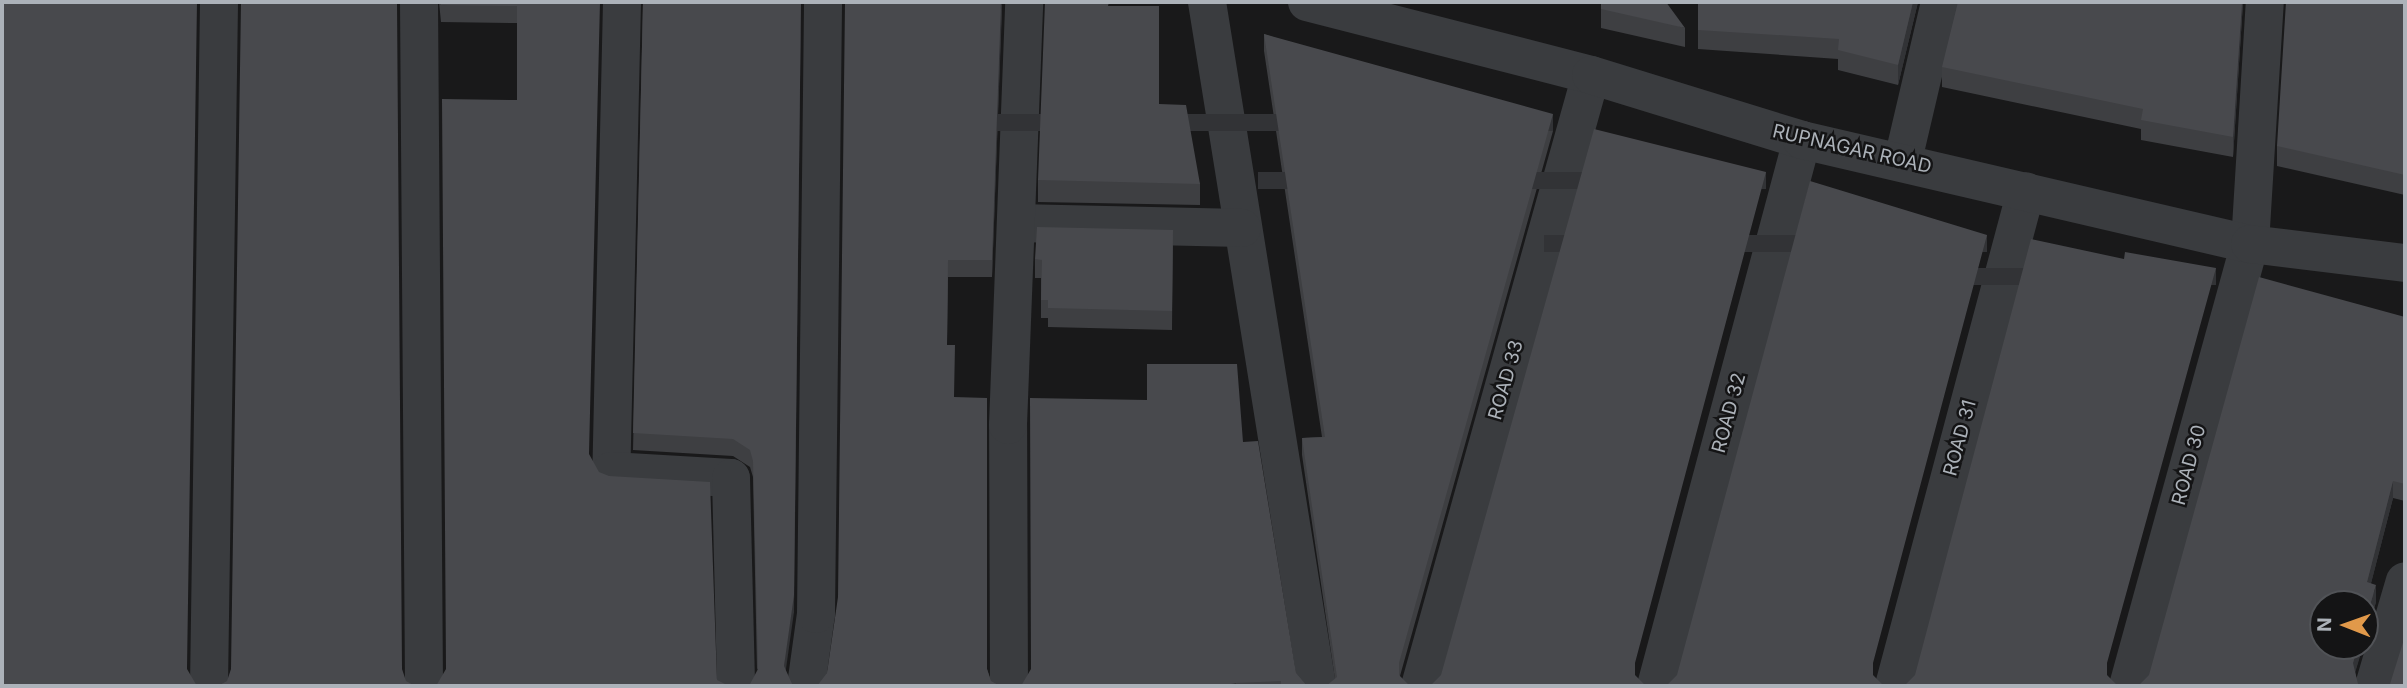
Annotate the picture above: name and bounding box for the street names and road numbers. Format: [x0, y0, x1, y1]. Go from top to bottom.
street label: RUPNAGAR ROAD [1770, 120, 1934, 178]
street label: ROAD 33 [1484, 338, 1528, 422]
street label: ROAD 32 [1707, 371, 1751, 455]
street label: ROAD 31 [1939, 398, 1981, 478]
street label: ROAD 30 [2167, 422, 2211, 508]

